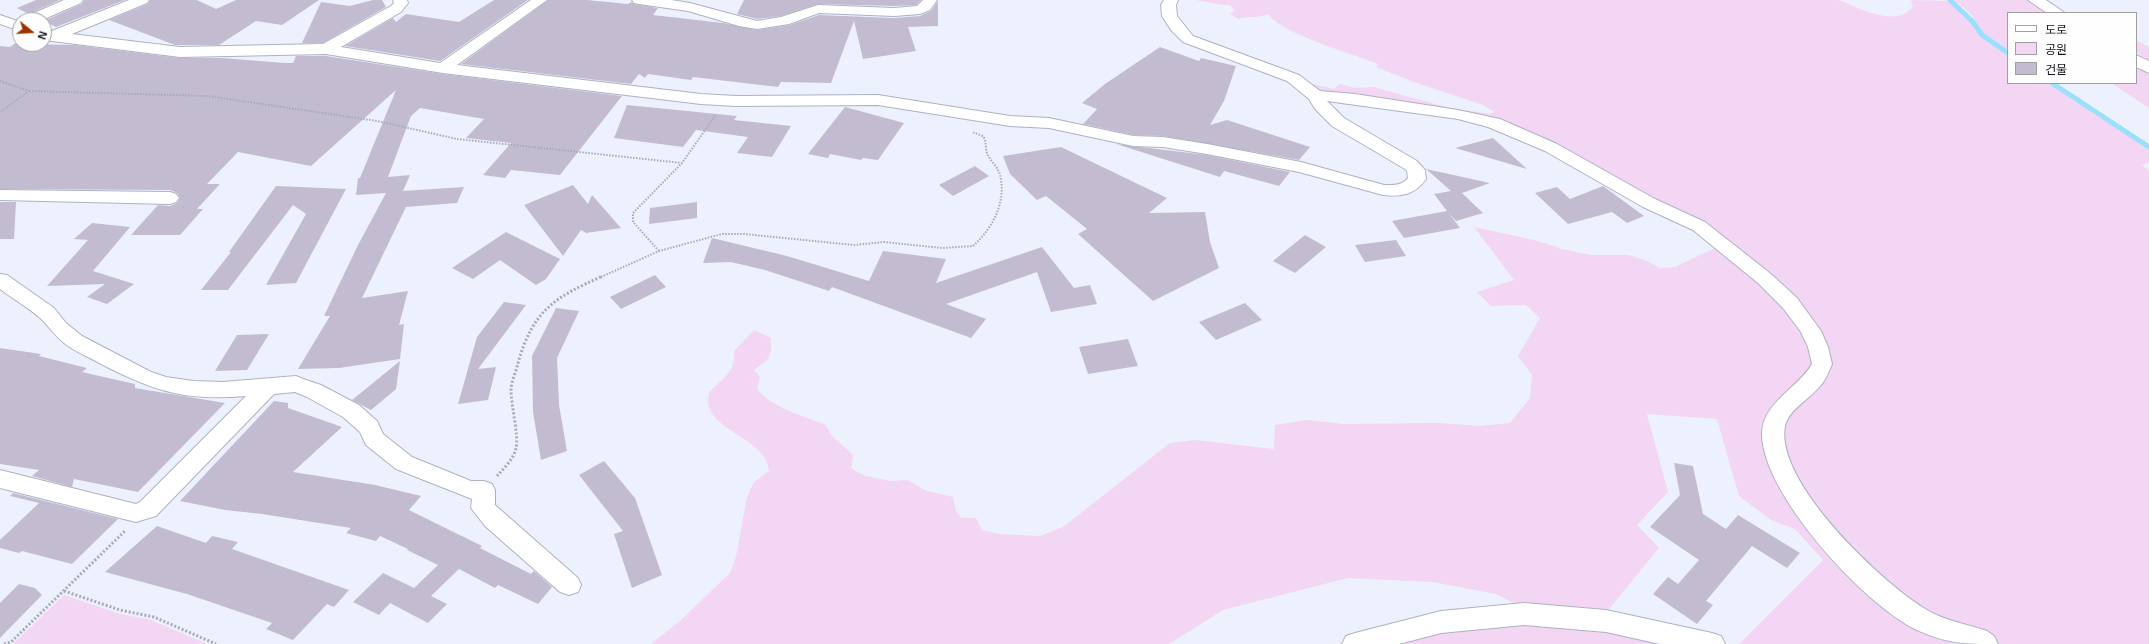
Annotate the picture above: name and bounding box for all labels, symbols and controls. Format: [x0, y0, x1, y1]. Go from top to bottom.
north arrow [12, 12, 52, 52]
legend [2007, 12, 2137, 84]
text: 도로 [2045, 23, 2067, 37]
text: N [36, 30, 49, 41]
text: 공원 [2045, 43, 2067, 57]
text: 건물 [2045, 63, 2067, 77]

